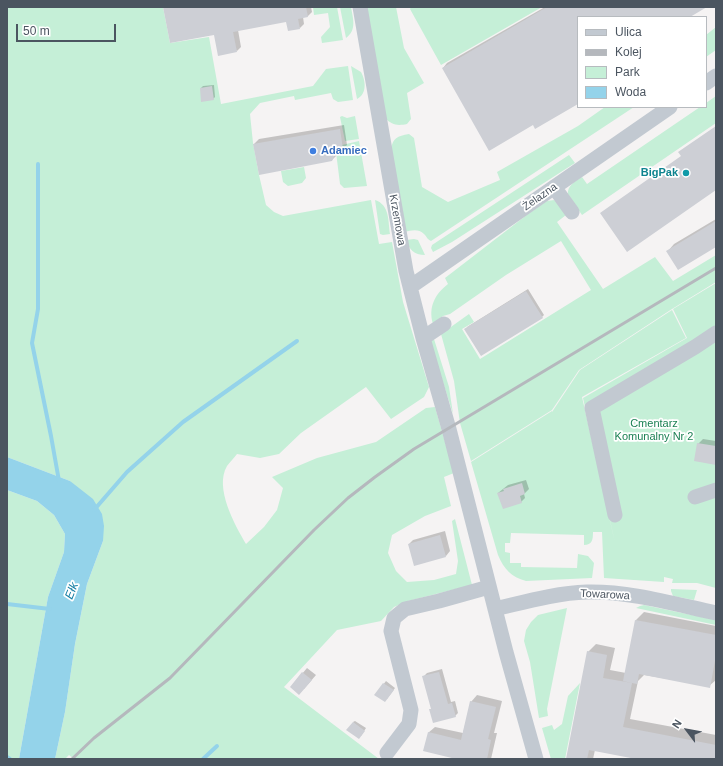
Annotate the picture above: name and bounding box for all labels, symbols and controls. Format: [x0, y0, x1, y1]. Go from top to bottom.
scale bar [18, 16, 118, 42]
legend [577, 16, 707, 108]
text: 50 m [23, 24, 50, 38]
text: Ulica [615, 25, 642, 39]
text: Kolej [615, 45, 642, 59]
text: Park [615, 65, 640, 79]
text: Woda [615, 85, 646, 99]
place label: Adamiec [321, 144, 367, 158]
marker: Adamiec [308, 146, 318, 156]
place label: BigPak [641, 166, 678, 180]
marker: BigPak [681, 168, 691, 178]
street label: Żelazna [520, 180, 560, 214]
street label: Krzemowa [386, 193, 408, 247]
park label: Cmentarz Komunalny Nr 2 [615, 417, 693, 443]
water label: Ełk [62, 581, 82, 601]
street label: Towarowa [580, 587, 630, 603]
north arrow [667, 710, 707, 750]
text: N [670, 717, 684, 730]

